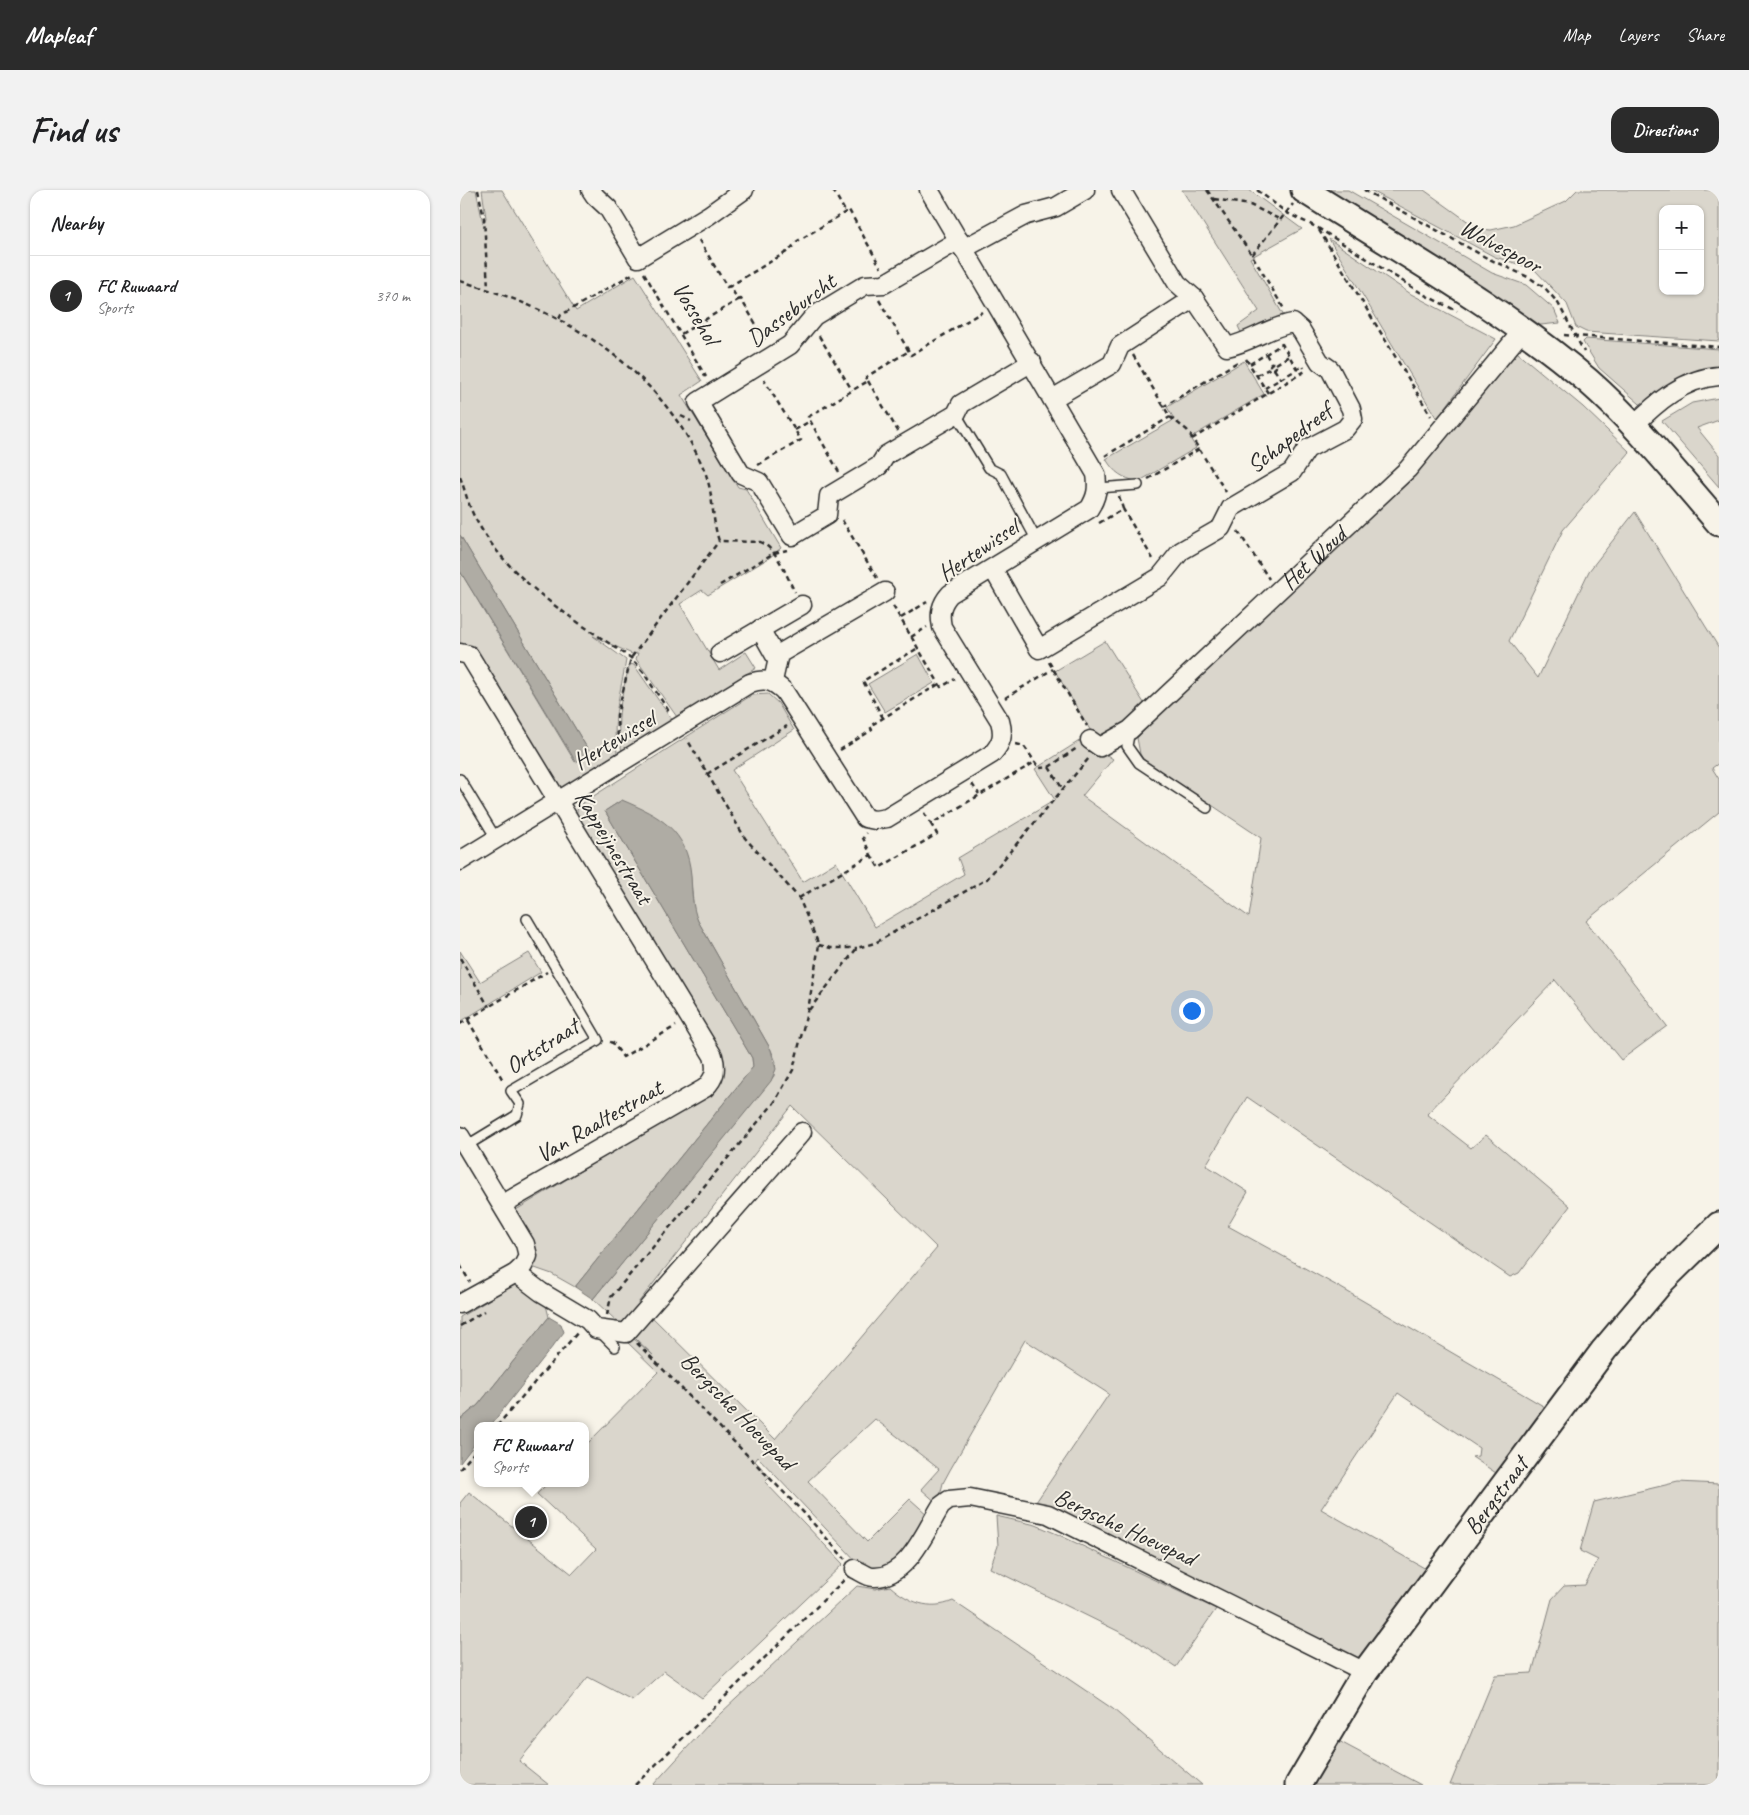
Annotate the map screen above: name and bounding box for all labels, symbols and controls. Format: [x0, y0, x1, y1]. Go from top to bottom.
text: Mapleaf [25, 20, 92, 50]
text: Map [1563, 24, 1591, 46]
text: Layers [1619, 24, 1658, 46]
text: Share [1686, 24, 1724, 46]
button: Directions [1611, 107, 1719, 153]
text: Find us [30, 108, 117, 153]
map controls [1659, 205, 1704, 295]
button: + [1659, 205, 1704, 250]
text: Nearby [50, 210, 103, 236]
street label: Wolvespoor [1455, 212, 1549, 281]
button: − [1659, 250, 1704, 295]
street label: Dasseburcht [741, 266, 843, 353]
text: FC Ruwaard [97, 274, 176, 298]
street label: Vossehol [666, 277, 728, 353]
text: 1 [62, 286, 70, 306]
text: 370 m [376, 286, 410, 306]
text: Sports [97, 298, 133, 318]
street label: Schapedreef [1241, 393, 1342, 480]
street label: Hertewissel [932, 510, 1027, 588]
street label: Het Woud [1274, 518, 1355, 596]
street label: Hertewissel [567, 702, 664, 776]
street label: Kappeijnestraat [568, 785, 661, 911]
your location [1179, 998, 1205, 1024]
street label: Ortstraat [500, 1010, 587, 1081]
street label: Van Raaltestraat [530, 1072, 669, 1169]
street label: Bergsche Hoevepad [674, 1346, 804, 1479]
popup [474, 1422, 589, 1487]
text: FC Ruwaard [492, 1433, 571, 1457]
street label: Bergstraat [1457, 1448, 1536, 1541]
text: Sports [492, 1457, 528, 1477]
street label: Bergsche Hoevepad [1050, 1481, 1204, 1574]
pin: 1 [515, 1503, 547, 1541]

